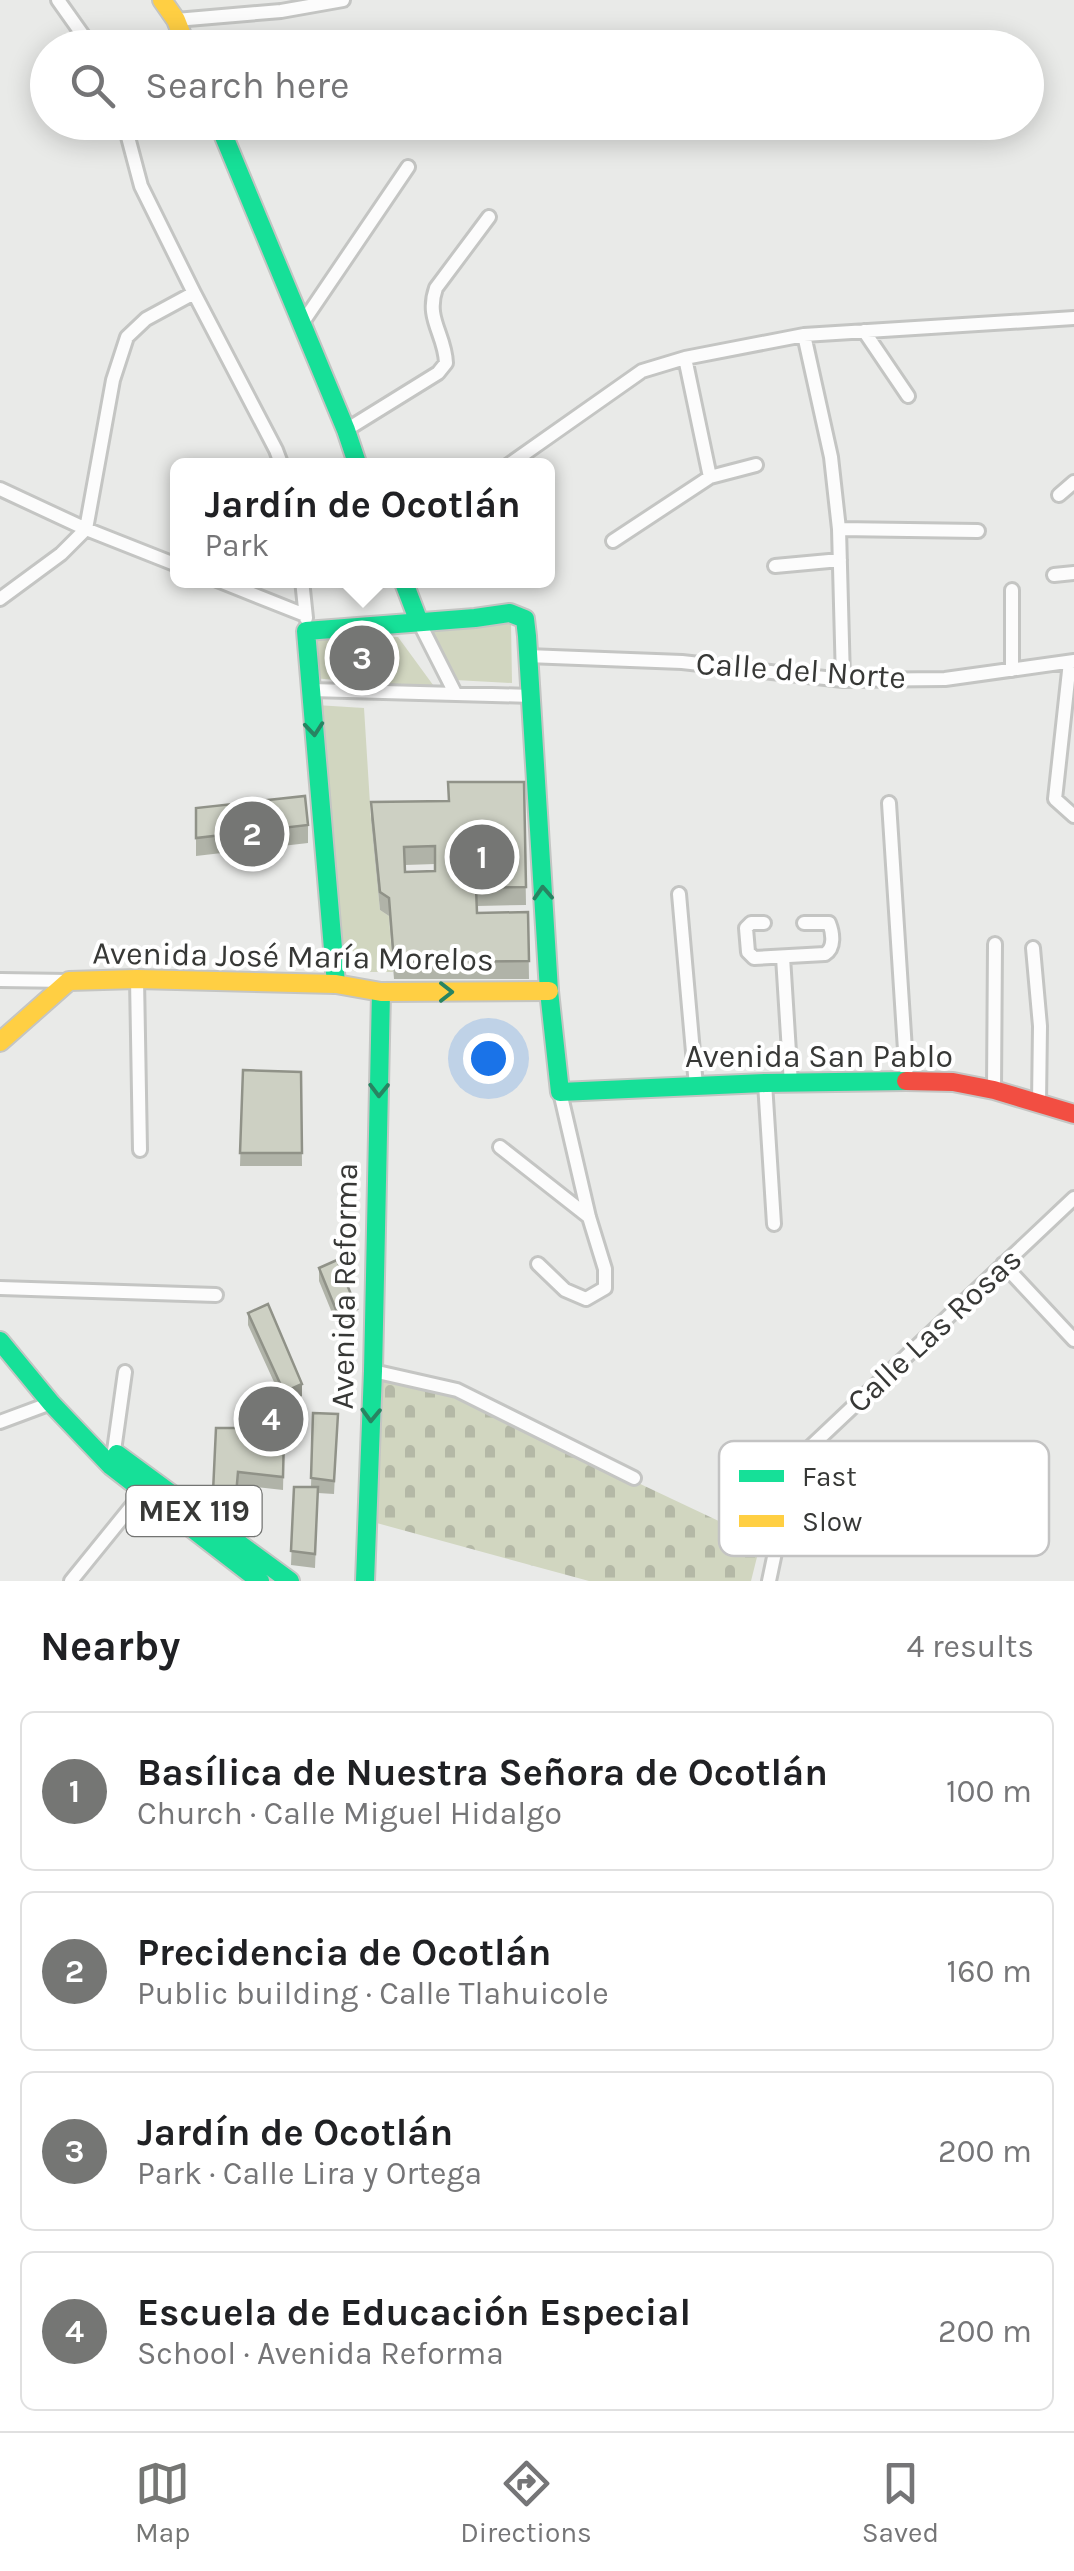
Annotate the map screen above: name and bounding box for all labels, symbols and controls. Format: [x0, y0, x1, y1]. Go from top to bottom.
search box [30, 30, 1044, 140]
icon: search [65, 58, 120, 113]
text: Search here [145, 63, 349, 108]
popup [170, 458, 555, 588]
text: Jardín de Ocotlán [204, 482, 521, 527]
text: Park [204, 527, 269, 564]
pin: 3 [330, 620, 394, 696]
street label: Calle del Norte [695, 645, 907, 696]
one-way arrow [303, 721, 325, 737]
pin: 2 [220, 796, 284, 872]
pin: 1 [450, 820, 514, 894]
one-way arrow [533, 885, 554, 901]
street label: Avenida José María Morelos [92, 935, 494, 978]
one-way arrow [438, 981, 454, 1002]
your location [463, 1033, 514, 1084]
street label: Avenida San Pablo [685, 1038, 953, 1075]
one-way arrow [368, 1082, 390, 1098]
street label: Avenida Reforma [324, 1162, 365, 1410]
street label: Calle Las Rosas [840, 1240, 1029, 1420]
pin: 4 [238, 1382, 304, 1456]
one-way arrow [361, 1407, 382, 1423]
legend [719, 1441, 1049, 1556]
text: Fast [802, 1460, 857, 1493]
road number: MEX 119 [126, 1486, 262, 1536]
text: Slow [802, 1505, 862, 1538]
text: Nearby [40, 1621, 180, 1671]
text: 4 results [907, 1628, 1034, 1665]
text: Basílica de Nuestra Señora de Ocotlán [137, 1750, 828, 1795]
text: 1 [69, 1773, 80, 1810]
text: 100 m [946, 1773, 1032, 1810]
text: Church · Calle Miguel Hidalgo [137, 1795, 562, 1832]
text: Precidencia de Ocotlán [137, 1930, 551, 1975]
text: 2 [65, 1953, 84, 1990]
text: 160 m [947, 1953, 1032, 1990]
text: Public building · Calle Tlahuicole [137, 1975, 609, 2012]
text: Jardín de Ocotlán [137, 2110, 453, 2155]
text: 3 [65, 2133, 84, 2170]
text: 200 m [938, 2133, 1032, 2170]
text: Park · Calle Lira y Ortega [137, 2155, 482, 2192]
text: Escuela de Educación Especial [137, 2290, 691, 2335]
text: 4 [65, 2313, 84, 2350]
text: 200 m [938, 2313, 1032, 2350]
text: School · Avenida Reforma [137, 2335, 504, 2372]
tab: Map [135, 2456, 190, 2549]
tab: Directions [460, 2456, 592, 2549]
tab: Saved [862, 2456, 939, 2549]

